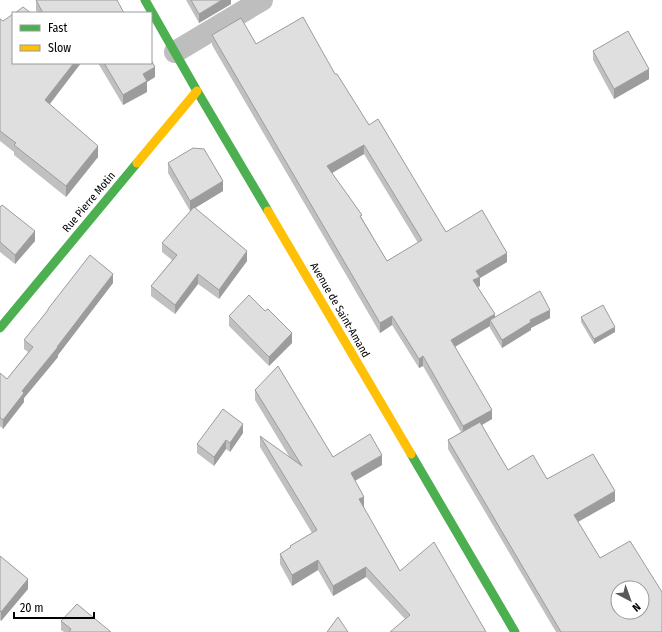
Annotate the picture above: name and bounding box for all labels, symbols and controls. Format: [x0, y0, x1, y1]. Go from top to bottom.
legend [12, 12, 152, 64]
text: Fast [48, 21, 67, 35]
text: Slow [48, 41, 71, 55]
street label: Rue Pierre Motin [60, 169, 118, 235]
street label: Avenue de Saint-Amand [308, 260, 372, 360]
north arrow [610, 580, 650, 620]
scale bar [14, 594, 94, 620]
text: N [629, 600, 643, 614]
text: 20 m [20, 601, 44, 615]

